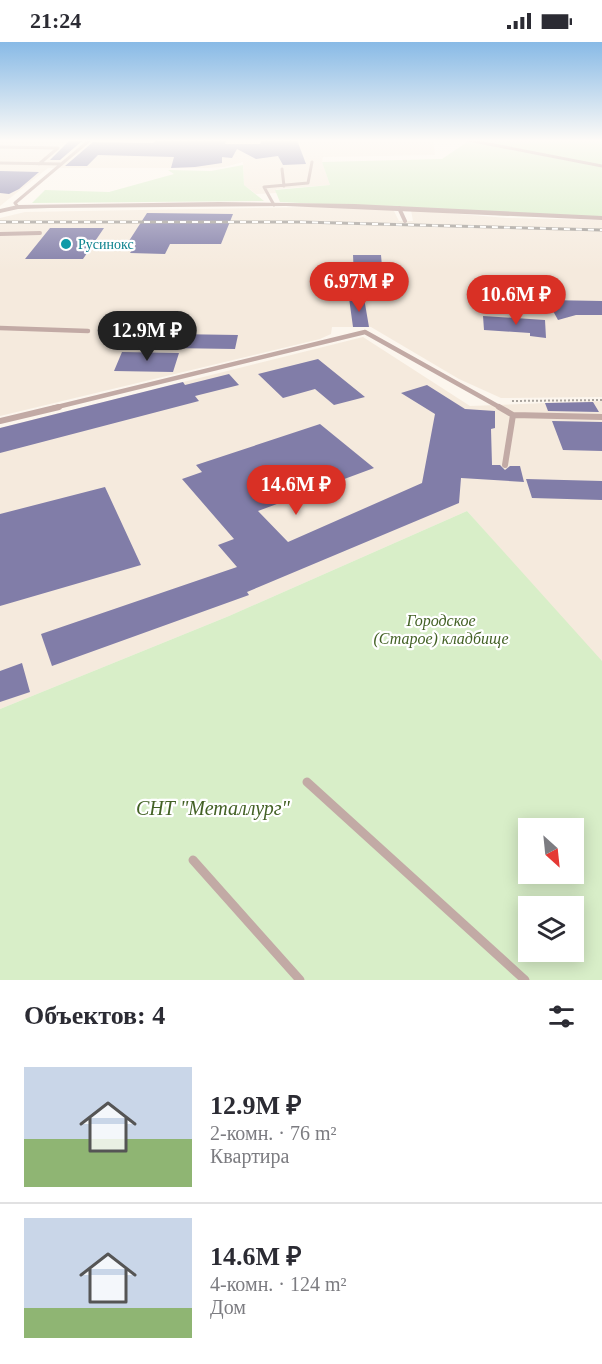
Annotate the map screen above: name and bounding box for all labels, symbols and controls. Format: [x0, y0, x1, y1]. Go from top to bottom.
text: 21:24 [30, 8, 81, 33]
marker: Русинокс [59, 237, 73, 251]
place label: Русинокс [78, 237, 134, 252]
pin: 6.97M ₽ [304, 262, 414, 313]
text: 6.97M ₽ [324, 270, 394, 292]
pin: 10.6M ₽ [461, 275, 571, 326]
text: 10.6M ₽ [481, 283, 551, 305]
pin: 12.9M ₽ [92, 311, 202, 362]
text: 12.9M ₽ [112, 319, 182, 341]
pin: 14.6M ₽ [241, 465, 351, 516]
text: 14.6M ₽ [261, 473, 331, 495]
park label: Городское (Старое) кладбище [373, 612, 509, 648]
park label: СНТ "Металлург" [136, 797, 291, 820]
north arrow [518, 818, 584, 884]
map controls [518, 818, 584, 962]
button: layers [518, 896, 584, 962]
icon: filters [545, 1000, 578, 1033]
text: Объектов: 4 [24, 1001, 165, 1030]
icon: home [72, 1091, 144, 1163]
text: 12.9M ₽ [210, 1091, 302, 1120]
text: 2-комн. · 76 m² [210, 1122, 337, 1144]
text: Квартира [210, 1145, 289, 1167]
icon: home [72, 1242, 144, 1314]
text: 14.6M ₽ [210, 1242, 302, 1271]
text: 4-комн. · 124 m² [210, 1273, 347, 1295]
text: Дом [210, 1296, 246, 1318]

